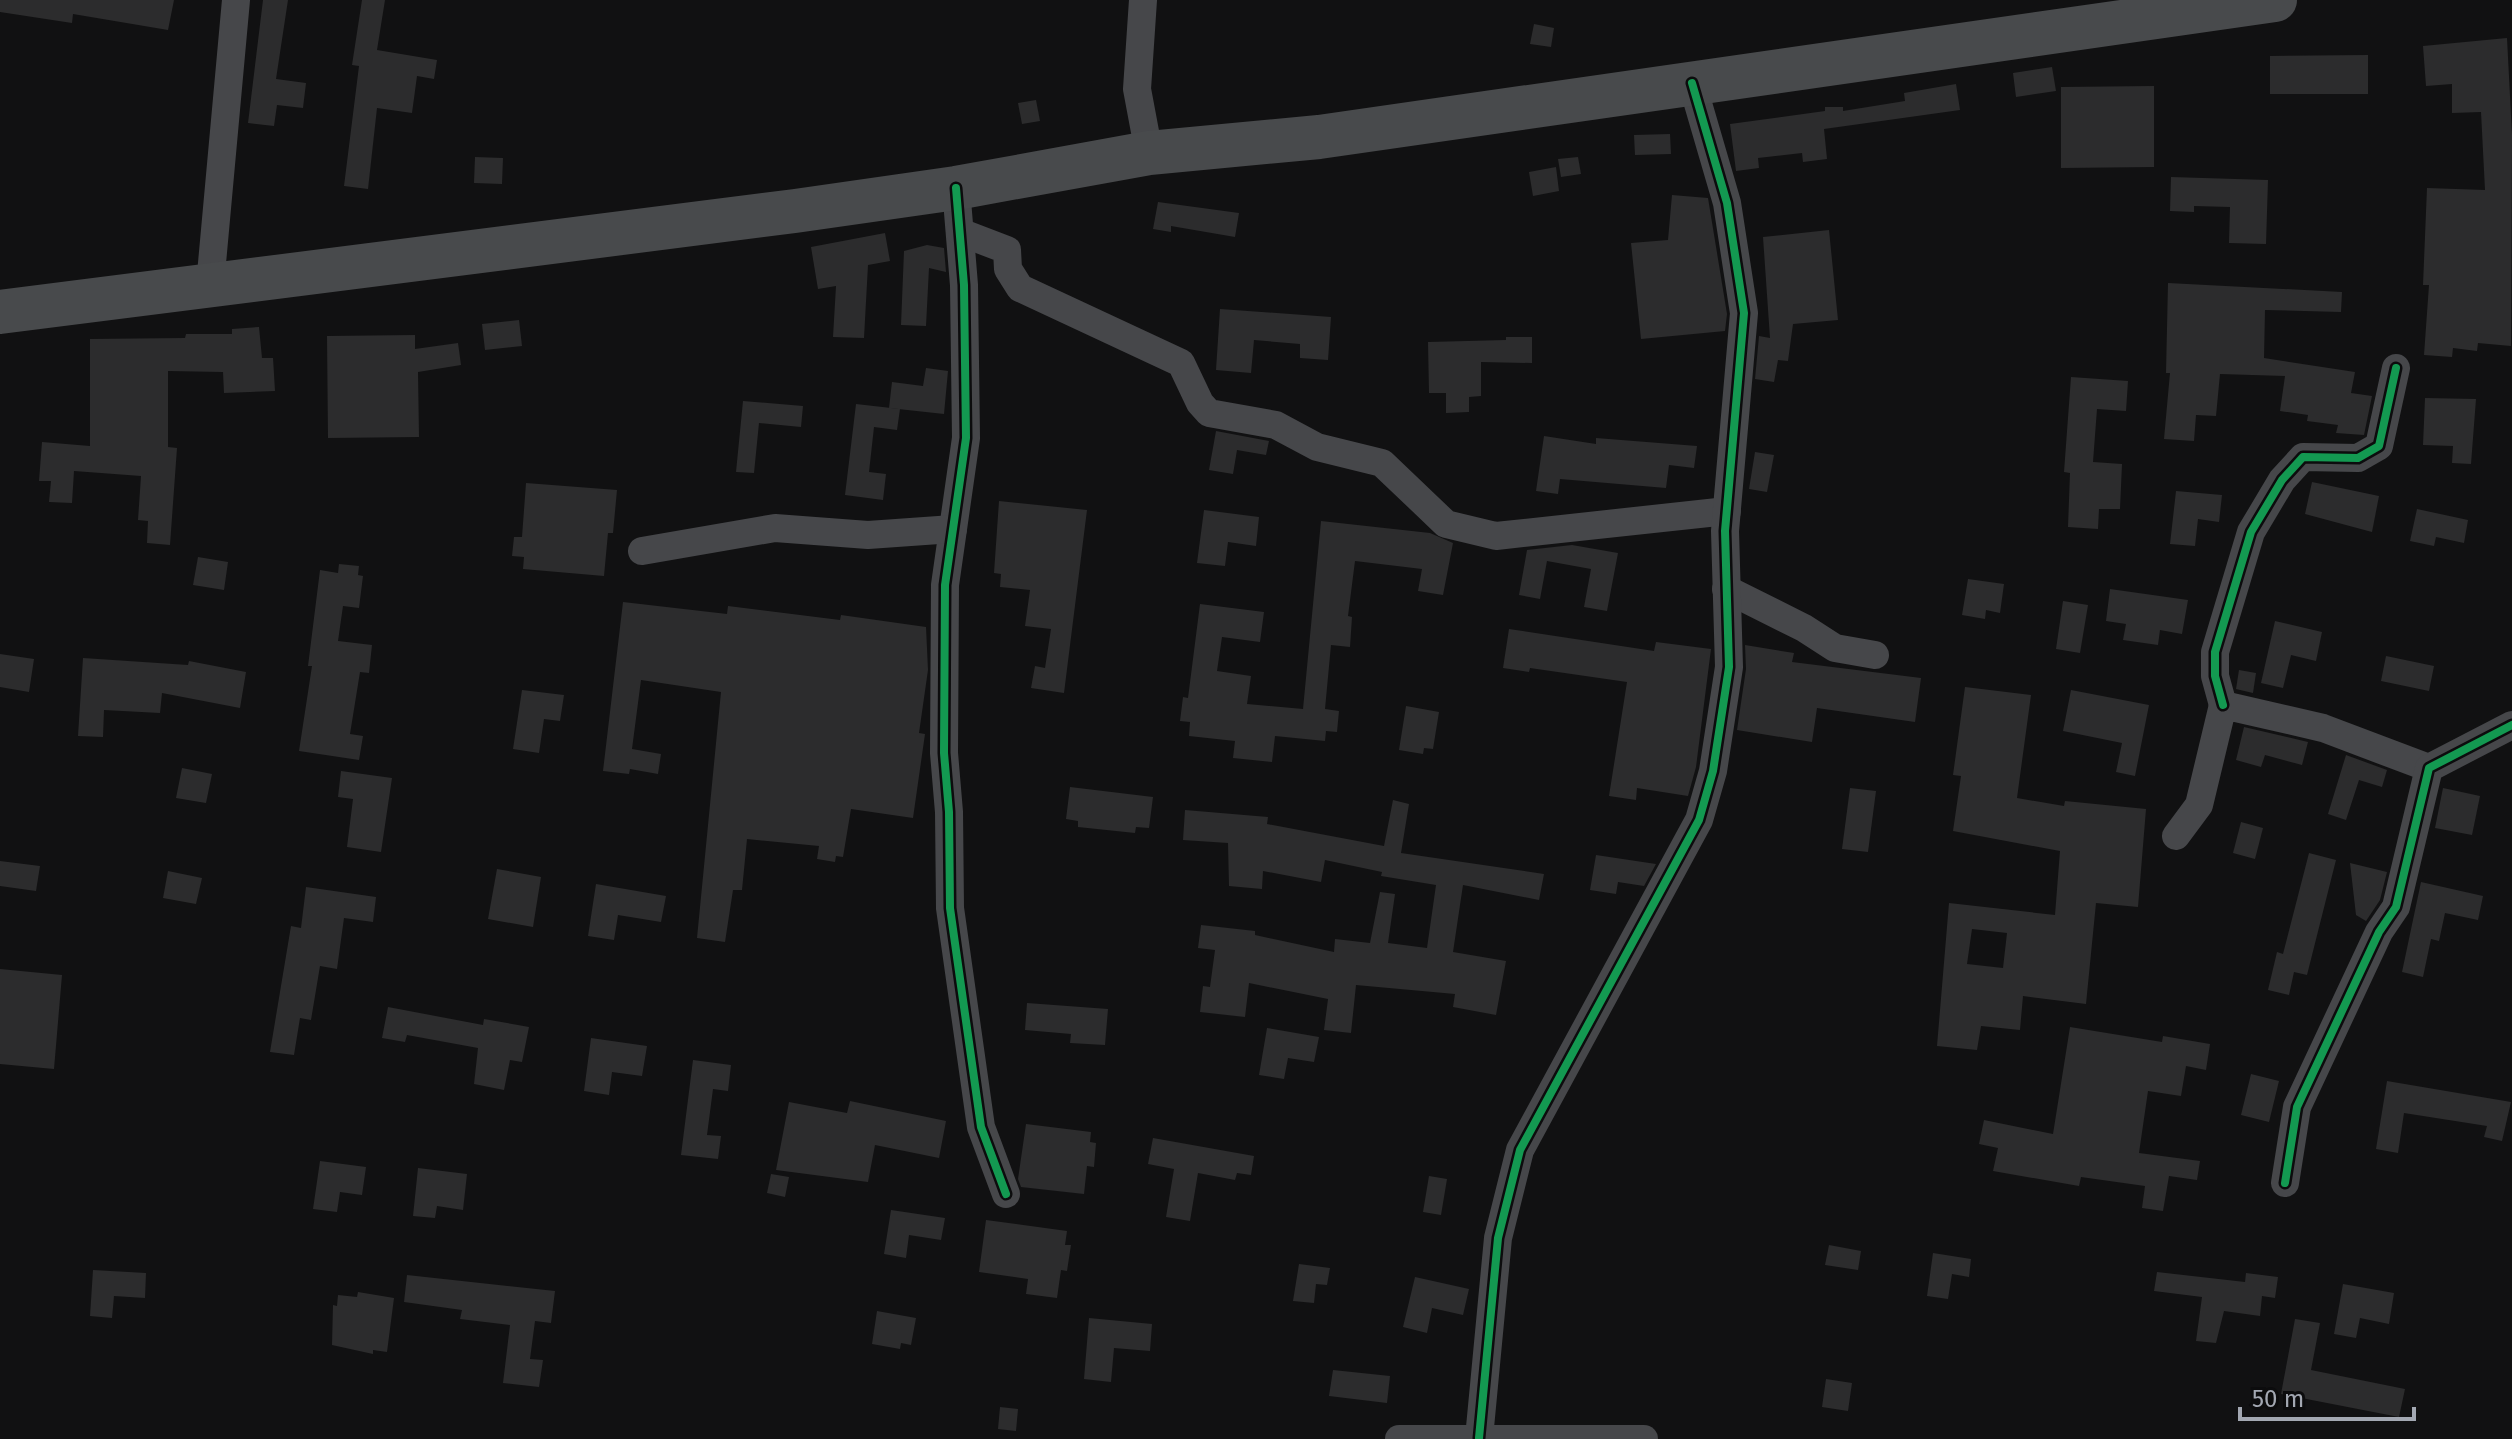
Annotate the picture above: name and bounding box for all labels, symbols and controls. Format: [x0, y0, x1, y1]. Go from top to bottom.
scale bar [2240, 1371, 2414, 1421]
text: 50 m [2252, 1385, 2304, 1413]

